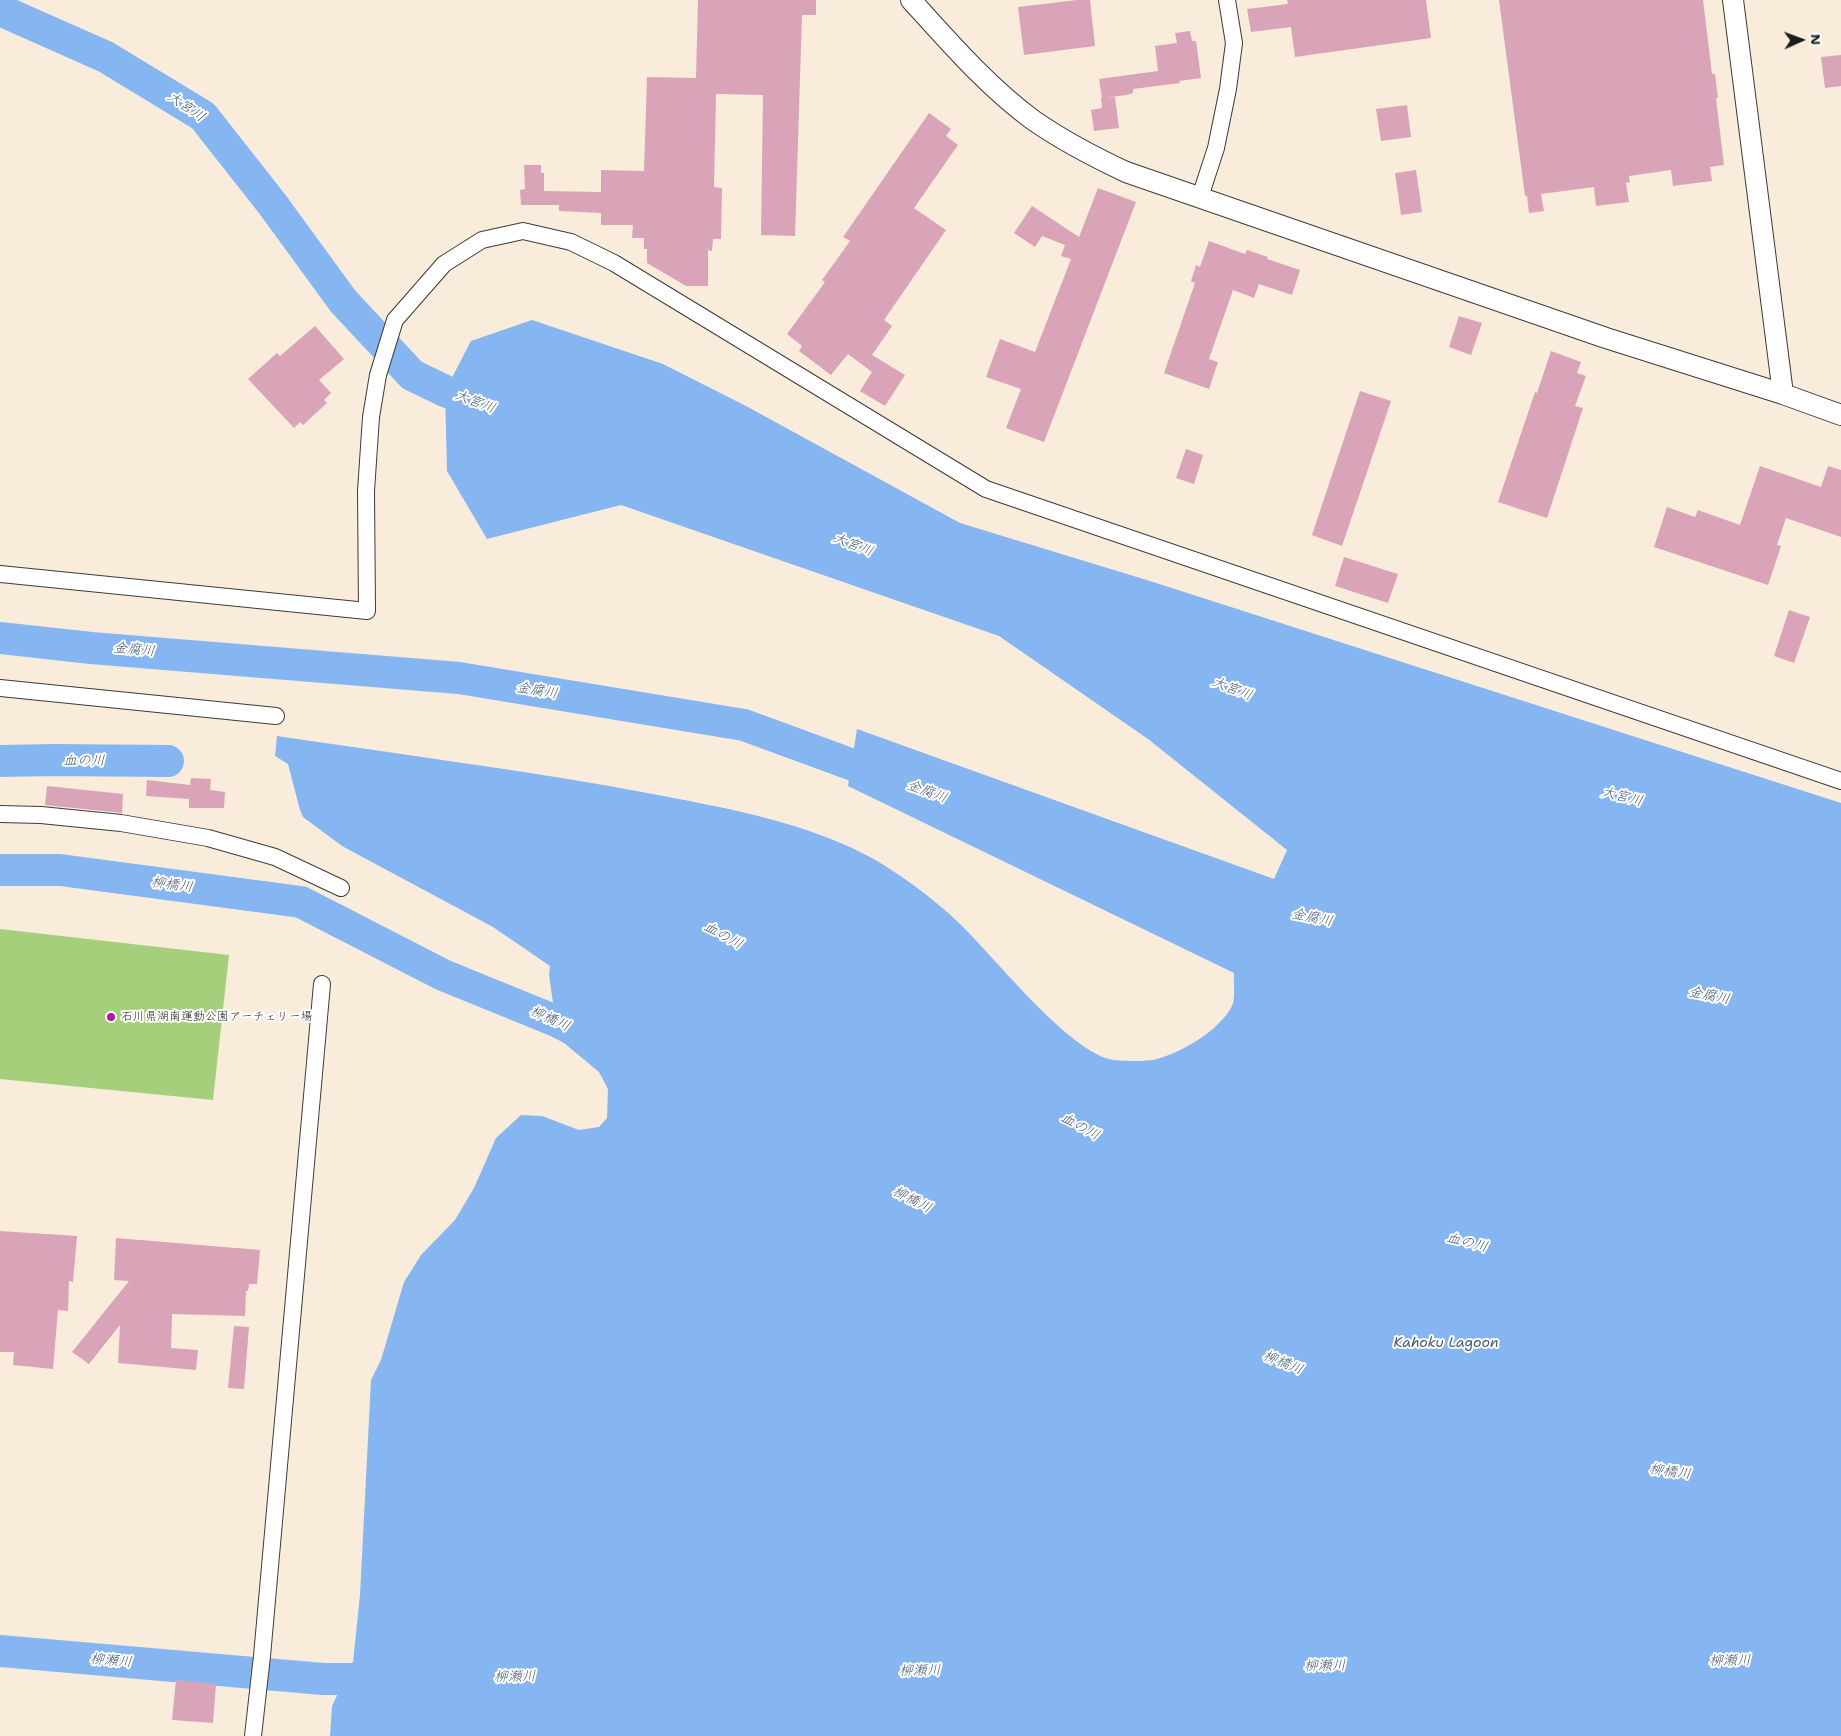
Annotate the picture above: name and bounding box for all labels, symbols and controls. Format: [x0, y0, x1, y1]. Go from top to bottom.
north arrow [1776, 15, 1826, 65]
text: N [1807, 34, 1825, 45]
water label: 大宮川 [164, 88, 208, 126]
water label: 大宮川 [452, 387, 498, 417]
water label: 大宮川 [830, 530, 876, 560]
water label: 金腐川 [112, 640, 156, 660]
water label: 大宮川 [1209, 674, 1255, 704]
water label: 金腐川 [515, 679, 559, 703]
water label: 血の川 [63, 753, 105, 769]
water label: 金腐川 [904, 777, 950, 807]
water label: 大宮川 [1600, 784, 1644, 810]
water label: 柳橋川 [150, 874, 194, 896]
water label: 金腐川 [1290, 906, 1334, 930]
water label: 血の川 [701, 919, 745, 953]
water label: 金腐川 [1687, 984, 1731, 1008]
water label: 柳橋川 [527, 1003, 573, 1035]
place label: 石川県湖南運動公園アーチェリー場 [121, 1010, 313, 1024]
marker: 石川県湖南運動公園アーチェリー場 [105, 1011, 117, 1023]
water label: 血の川 [1058, 1110, 1102, 1144]
water label: 柳橋川 [889, 1183, 935, 1217]
water label: 血の川 [1445, 1230, 1489, 1256]
water label: Kahoku Lagoon [1394, 1335, 1498, 1351]
water label: 柳橋川 [1260, 1347, 1306, 1379]
water label: 柳橋川 [1648, 1461, 1692, 1483]
water label: 柳瀬川 [89, 1651, 133, 1671]
water label: 柳瀬川 [1709, 1652, 1751, 1670]
water label: 柳瀬川 [1304, 1657, 1346, 1675]
water label: 柳瀬川 [899, 1662, 941, 1680]
water label: 柳瀬川 [494, 1668, 536, 1686]

